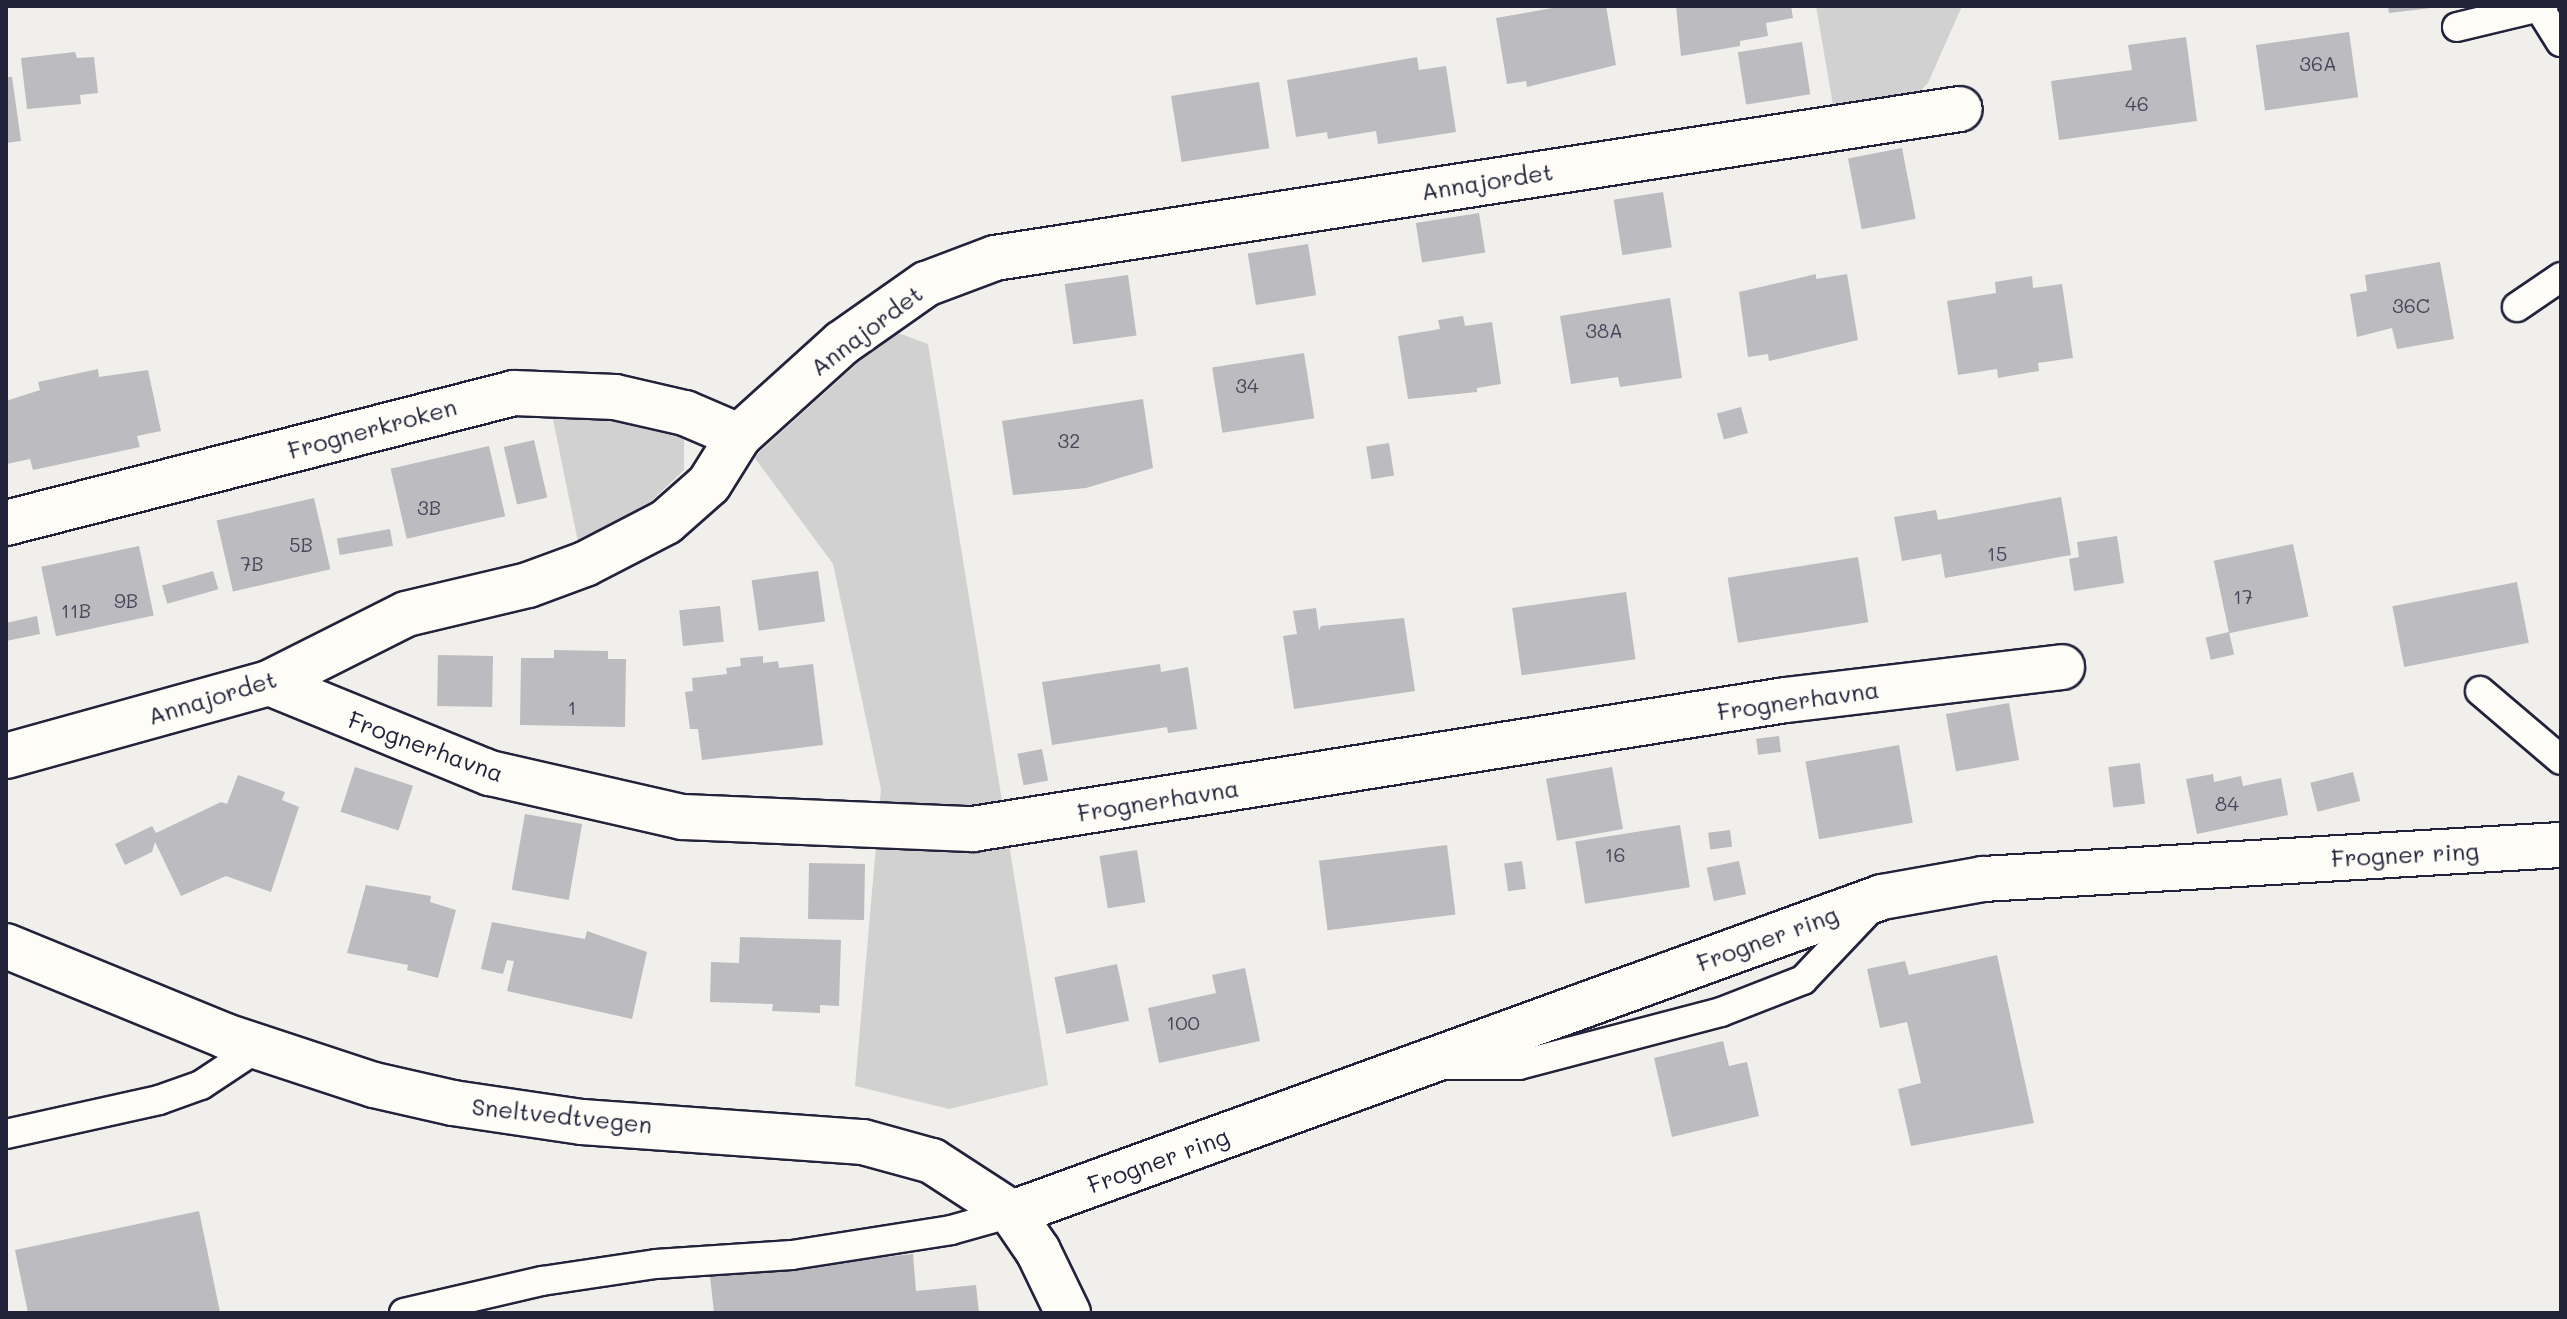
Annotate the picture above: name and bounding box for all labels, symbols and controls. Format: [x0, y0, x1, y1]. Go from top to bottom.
house number: 36A [2299, 51, 2337, 75]
house number: 46 [2125, 91, 2149, 115]
street label: Annajordet [1419, 156, 1555, 206]
street label: Annajordet [804, 278, 928, 382]
house number: 36C [2392, 293, 2430, 317]
house number: 38A [1585, 318, 1623, 342]
house number: 34 [1235, 373, 1259, 397]
street label: Frognerkroken [284, 392, 460, 464]
house number: 32 [1058, 428, 1080, 452]
house number: 3B [417, 495, 441, 519]
house number: 5B [289, 532, 313, 556]
house number: 15 [1987, 541, 2007, 565]
house number: 7B [240, 551, 264, 575]
house number: 17 [2233, 584, 2253, 608]
house number: 9B [114, 588, 138, 612]
house number: 11B [61, 598, 91, 622]
street label: Annajordet [144, 664, 280, 730]
street label: Frognerhavna [1715, 674, 1881, 726]
house number: 1 [568, 695, 576, 719]
street label: Frognerhavna [344, 705, 508, 787]
street label: Frognerhavna [1075, 773, 1241, 827]
house number: 84 [2215, 791, 2239, 815]
street label: Frogner ring [2330, 836, 2480, 872]
house number: 16 [1604, 842, 1626, 866]
street label: Frogner ring [1692, 899, 1842, 977]
house number: 100 [1166, 1010, 1200, 1034]
street label: Sneltvedtvegen [470, 1091, 654, 1139]
street label: Frogner ring [1083, 1121, 1233, 1199]

